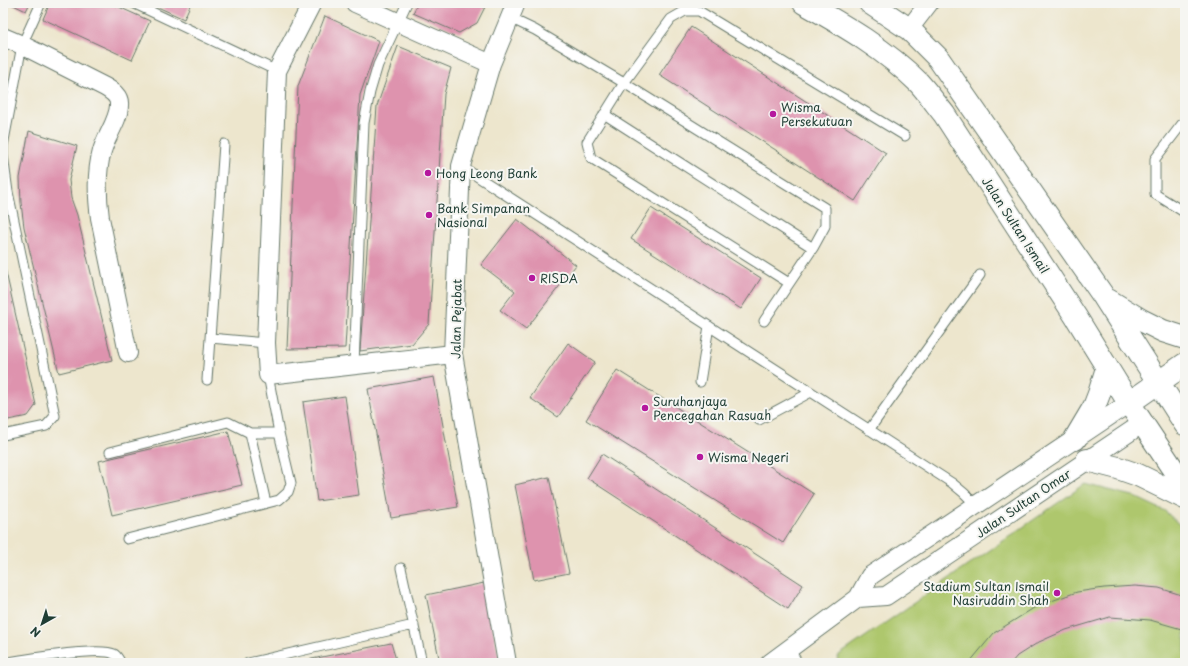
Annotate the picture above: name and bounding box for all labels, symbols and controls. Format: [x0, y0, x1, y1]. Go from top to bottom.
place label: Wisma Persekutuan [781, 98, 853, 130]
marker: Wisma Persekutuan [768, 109, 778, 119]
place label: Hong Leong Bank [436, 164, 537, 182]
marker: Hong Leong Bank [423, 168, 433, 178]
street label: Jalan Sultan Ismail [978, 173, 1054, 277]
place label: Bank Simpanan Nasional [437, 199, 530, 231]
marker: Bank Simpanan Nasional [424, 210, 434, 220]
place label: RISDA [540, 269, 578, 287]
marker: RISDA [527, 273, 537, 283]
street label: Jalan Pejabat [446, 279, 466, 359]
place label: Suruhanjaya Pencegahan Rasuah [653, 392, 771, 424]
marker: Suruhanjaya Pencegahan Rasuah [640, 403, 650, 413]
place label: Wisma Negeri [708, 448, 789, 466]
marker: Wisma Negeri [695, 452, 705, 462]
street label: Jalan Sultan Omar [972, 464, 1075, 542]
place label: Stadium Sultan Ismail Nasiruddin Shah [923, 577, 1049, 609]
marker: Stadium Sultan Ismail Nasiruddin Shah [1052, 588, 1062, 598]
north arrow [22, 604, 62, 644]
text: N [26, 623, 44, 642]

